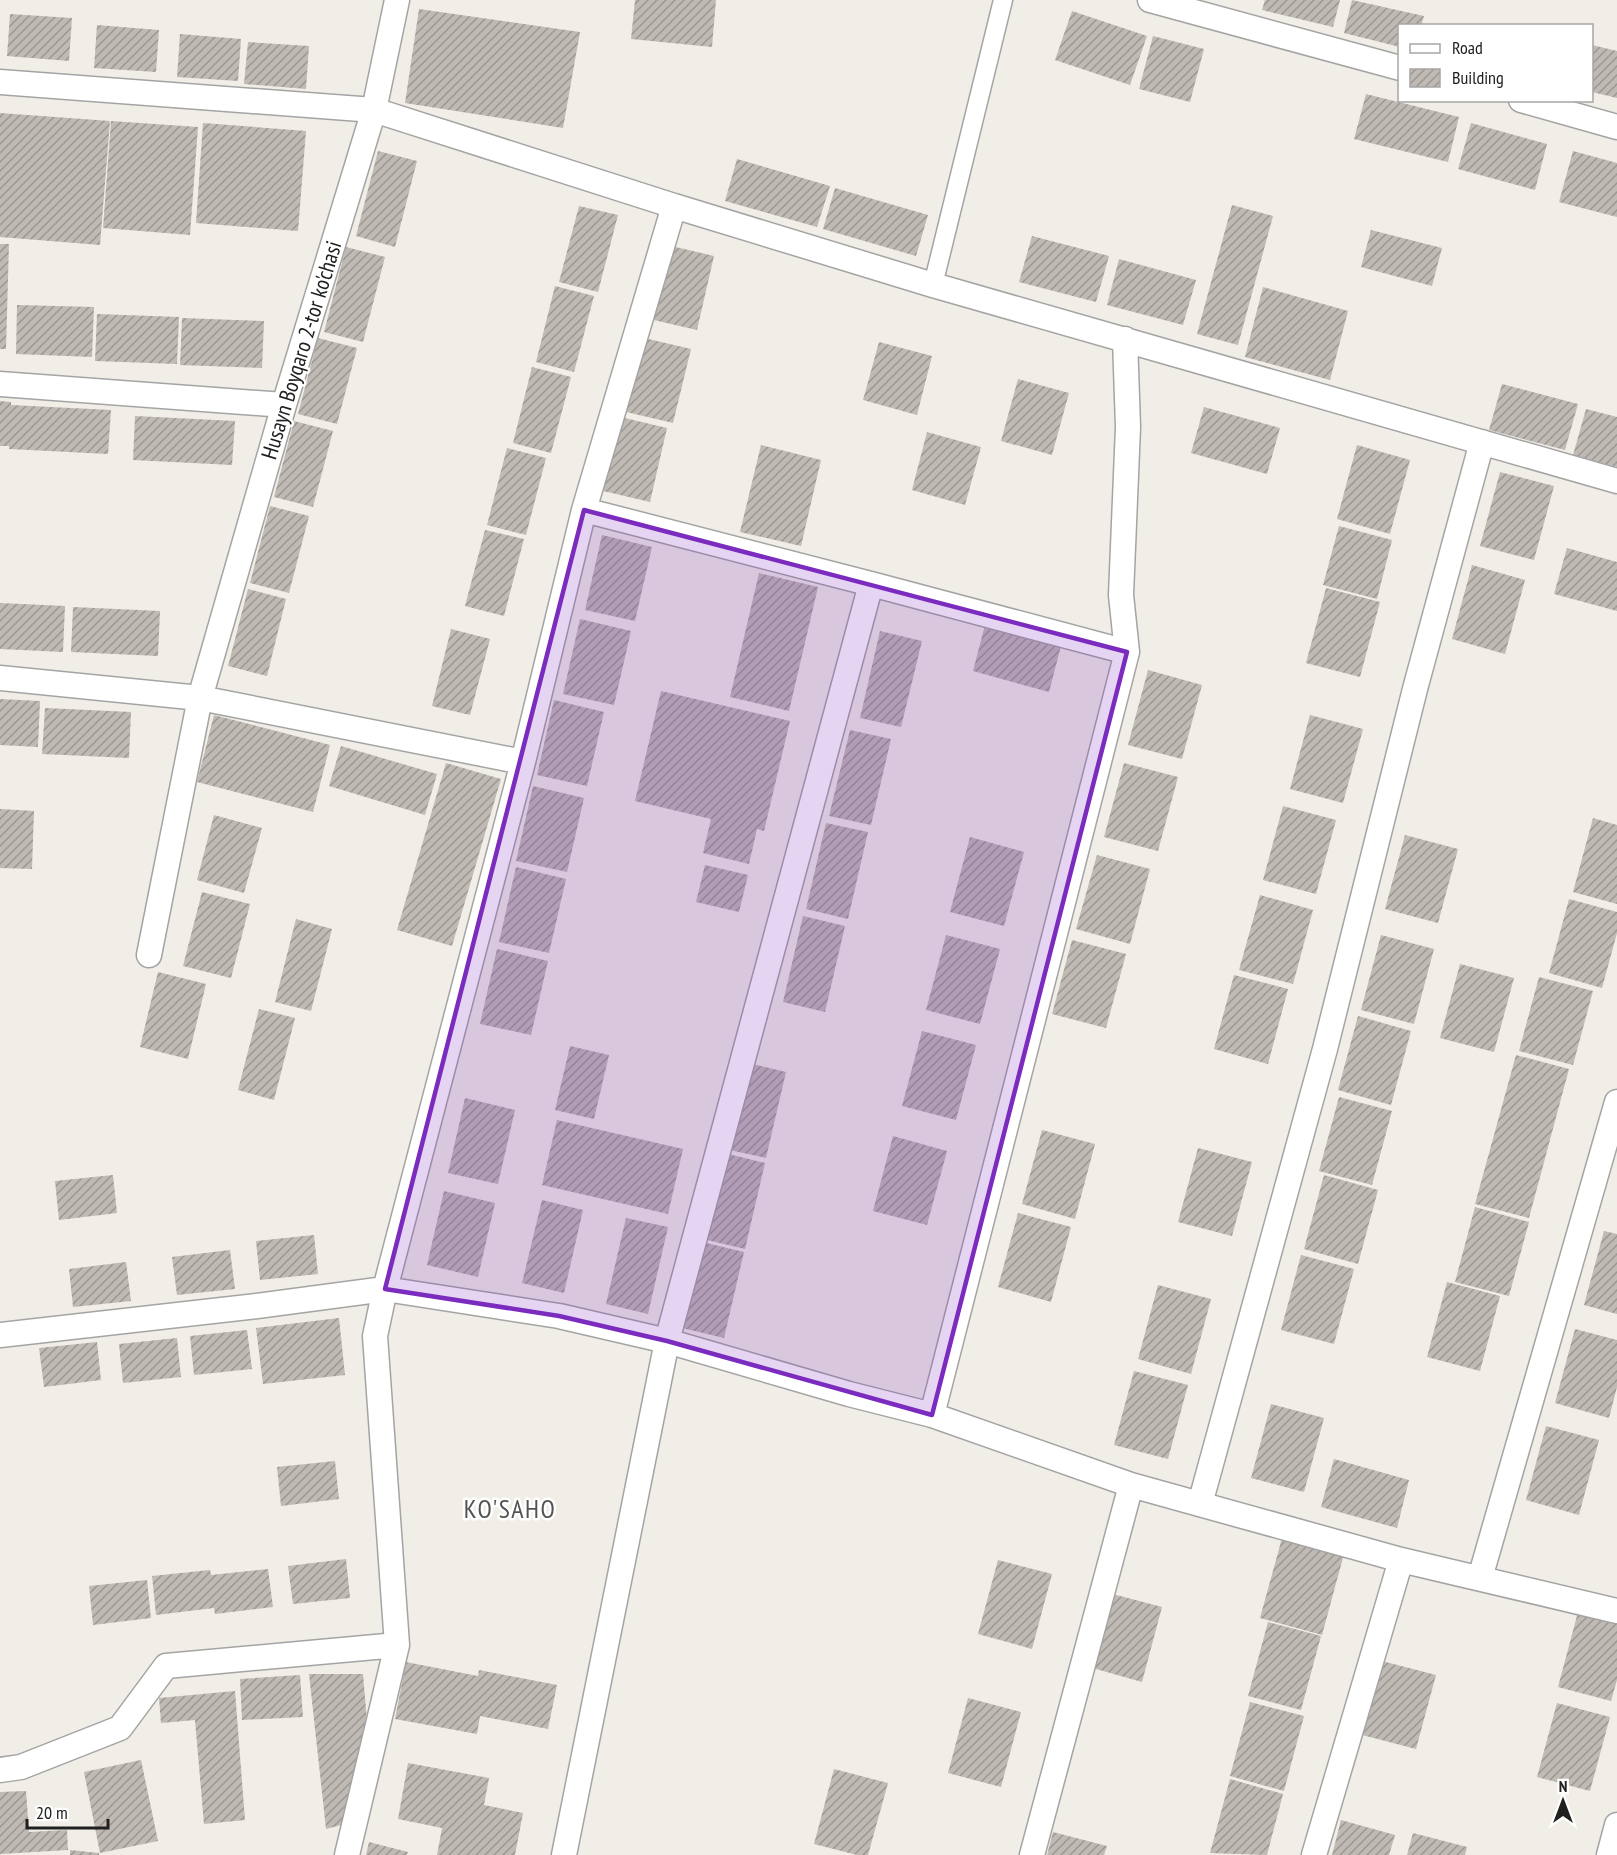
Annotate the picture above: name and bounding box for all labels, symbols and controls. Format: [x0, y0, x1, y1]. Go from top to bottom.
legend [1398, 24, 1593, 102]
text: Road [1452, 36, 1483, 59]
text: Building [1452, 66, 1504, 89]
street label: Husayn Boyqaro 2-tor ko'chasi [255, 238, 347, 462]
district label: KO'SAHO [464, 1492, 556, 1525]
north arrow [1533, 1771, 1593, 1831]
text: N [1559, 1776, 1567, 1796]
scale bar [27, 1792, 108, 1830]
text: 20 m [36, 1801, 68, 1824]

